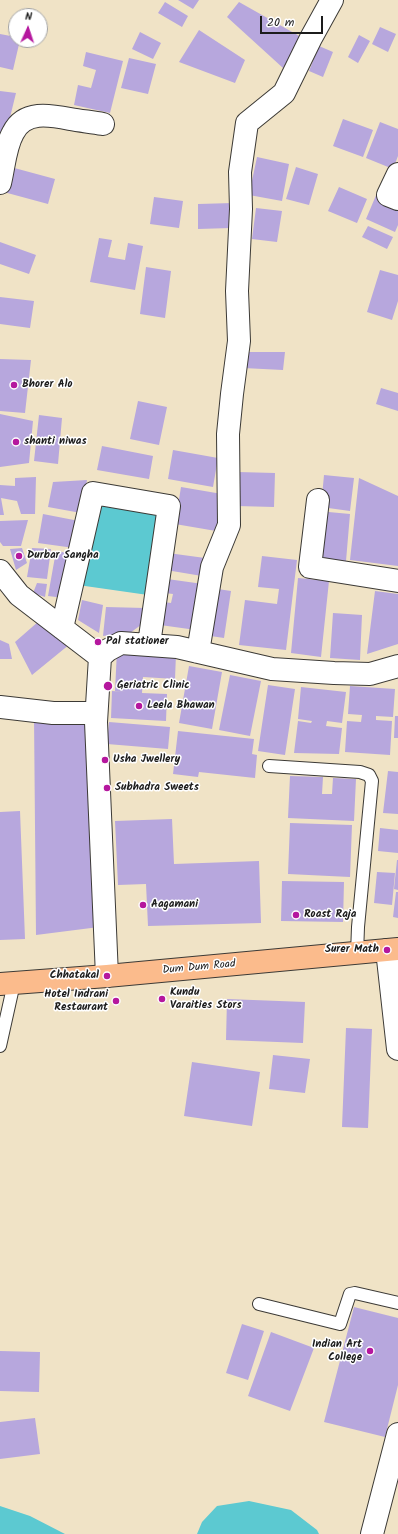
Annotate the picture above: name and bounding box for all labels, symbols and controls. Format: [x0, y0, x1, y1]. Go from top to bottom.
north arrow [8, 8, 48, 48]
text: N [25, 8, 33, 26]
scale bar [262, 8, 325, 34]
text: 20 m [267, 13, 294, 32]
place label: Bhorer Alo [22, 378, 73, 392]
marker: Bhorer Alo [9, 380, 19, 390]
place label: shanti niwas [24, 435, 87, 449]
marker: shanti niwas [11, 437, 21, 447]
place label: Durbar Sangha [27, 549, 99, 563]
marker: Durbar Sangha [14, 551, 24, 561]
place label: Pal stationer [106, 635, 169, 649]
marker: Pal stationer [93, 637, 103, 647]
place label: Geriatric Clinic [117, 679, 190, 693]
marker: Geriatric Clinic [102, 680, 114, 692]
place label: Leela Bhawan [147, 699, 215, 713]
marker: Leela Bhawan [134, 701, 144, 711]
place label: Usha Jwellery [113, 753, 180, 767]
marker: Usha Jwellery [100, 755, 110, 765]
place label: Subhadra Sweets [115, 781, 199, 795]
marker: Subhadra Sweets [102, 783, 112, 793]
place label: Aagamani [151, 898, 198, 912]
marker: Aagamani [138, 900, 148, 910]
place label: Roast Raja [304, 908, 356, 922]
marker: Roast Raja [291, 910, 301, 920]
place label: Surer Math [325, 943, 379, 957]
marker: Surer Math [382, 945, 392, 955]
street label: Dum Dum Road [162, 958, 236, 978]
place label: Chhatakal [50, 969, 99, 983]
marker: Chhatakal [102, 971, 112, 981]
place label: Kundu Varaities Stors [170, 986, 242, 1012]
place label: Hotel Indrani Restaurant [44, 988, 108, 1014]
marker: Kundu Varaities Stors [157, 994, 167, 1004]
marker: Hotel Indrani Restaurant [111, 996, 121, 1006]
place label: Indian Art College [312, 1338, 362, 1364]
marker: Indian Art College [365, 1346, 375, 1356]

